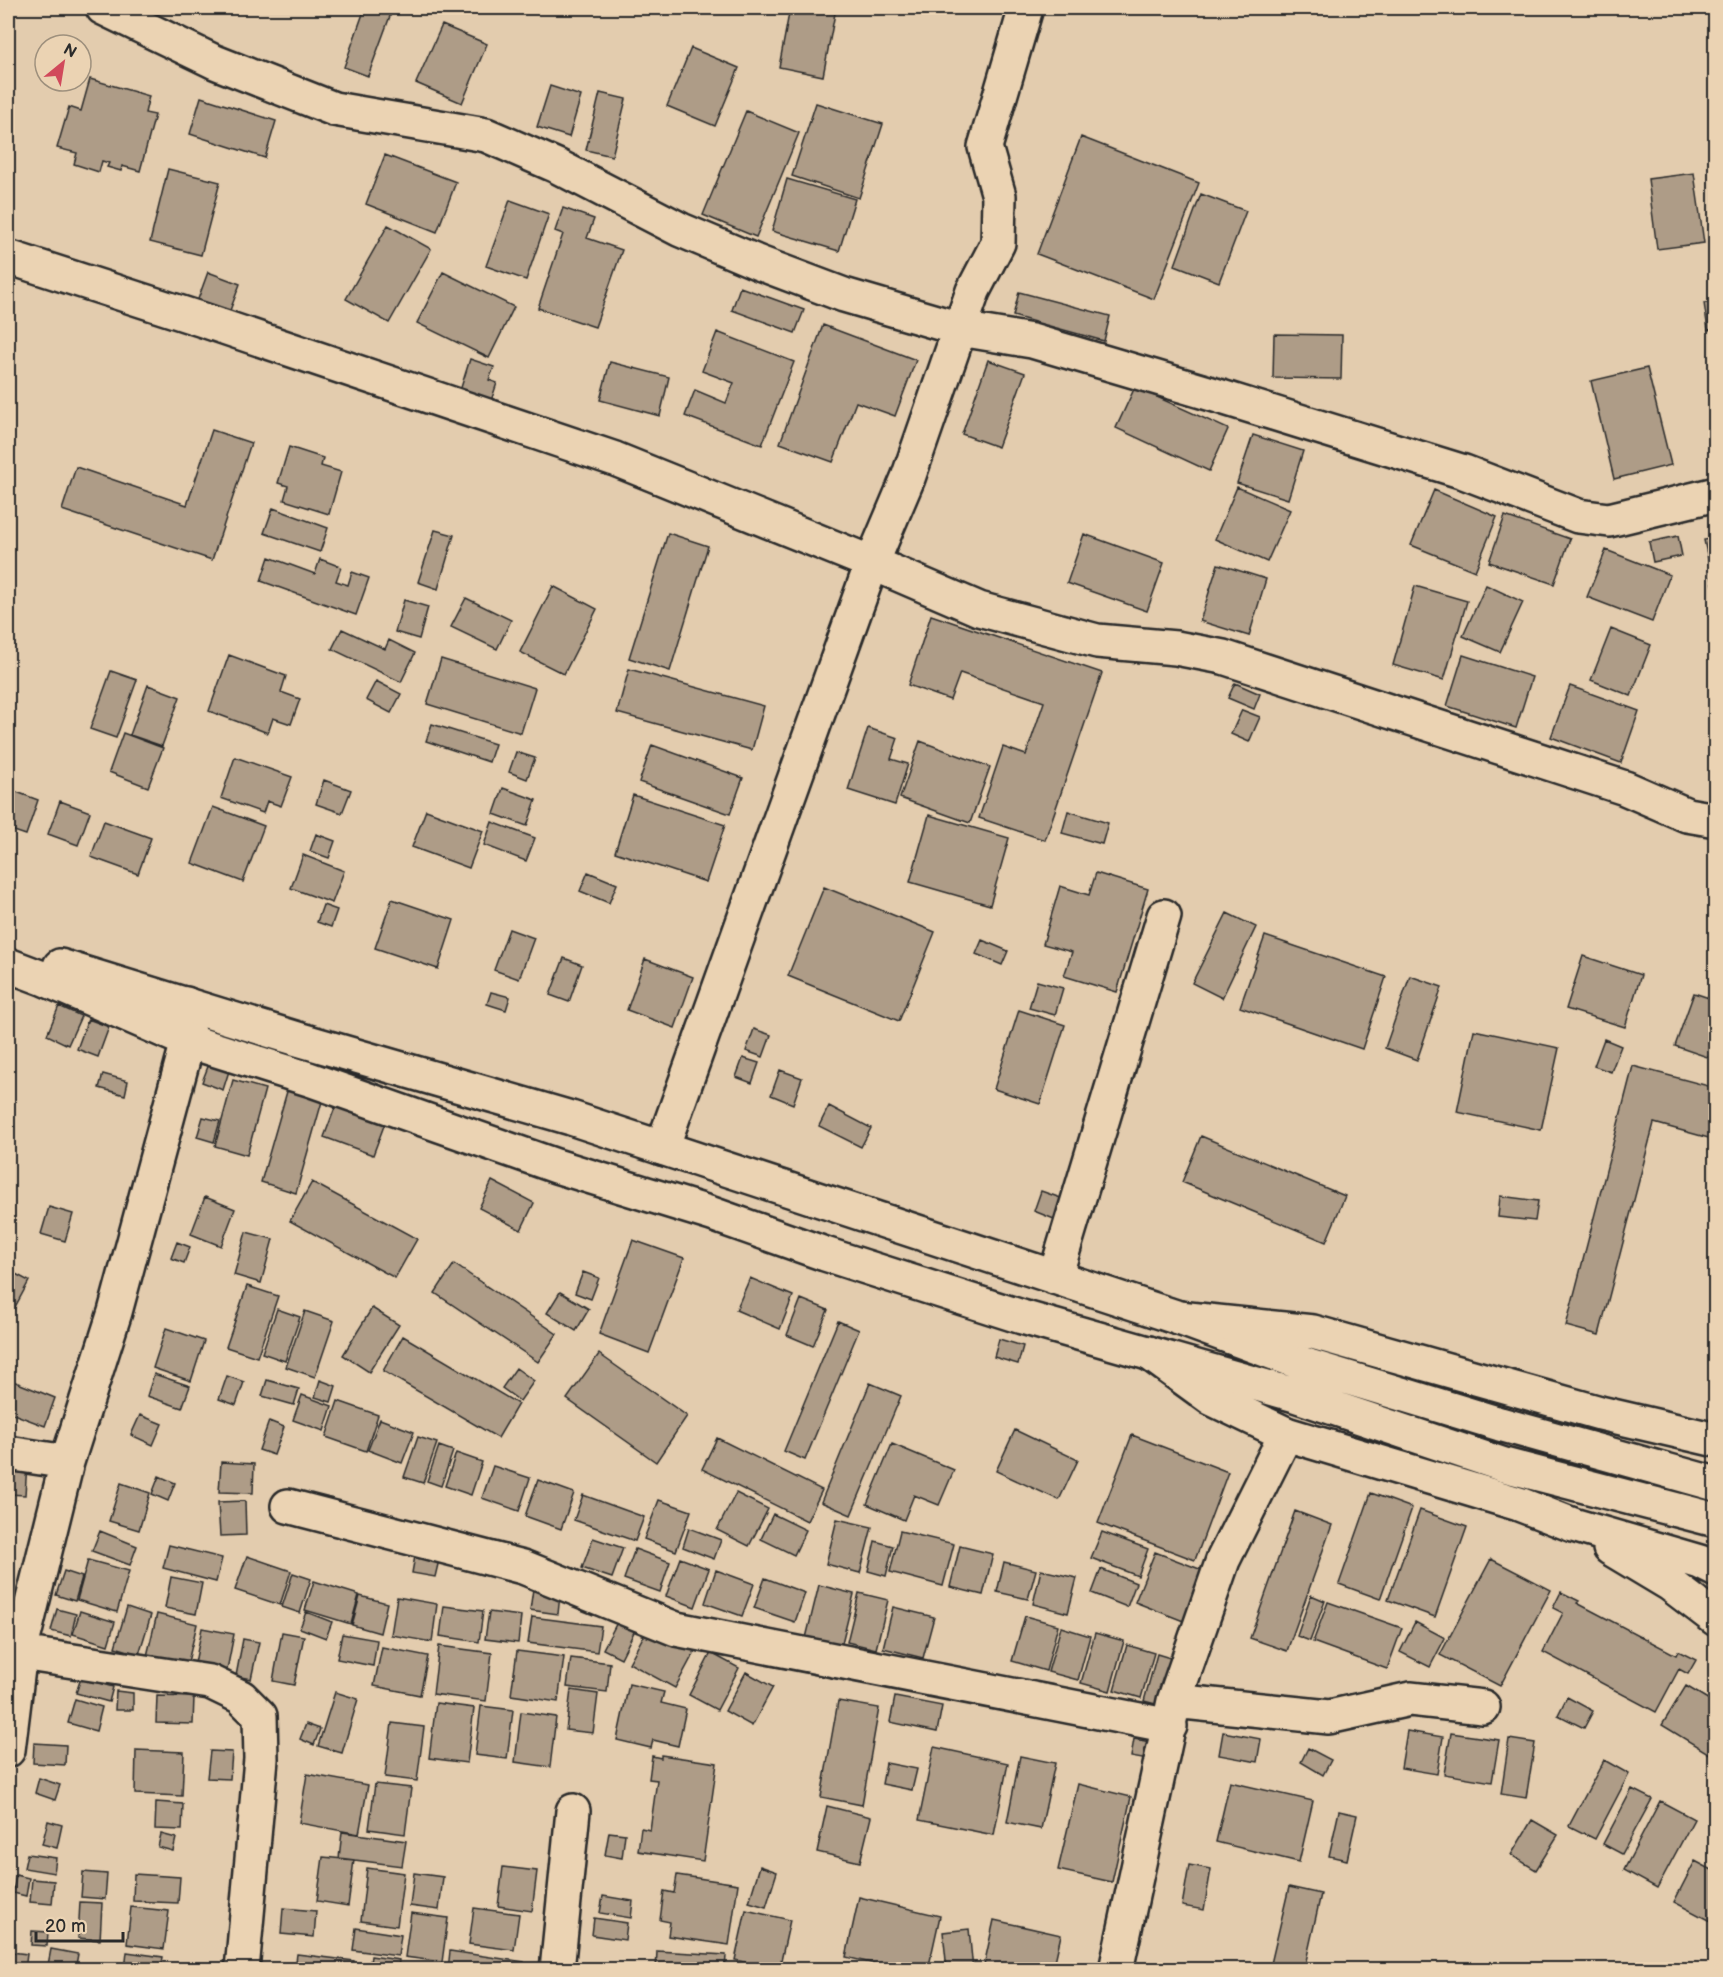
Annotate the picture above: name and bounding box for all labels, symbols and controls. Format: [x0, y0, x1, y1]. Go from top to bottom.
north arrow [33, 33, 93, 93]
text: N [60, 40, 80, 63]
scale bar [36, 1905, 123, 1943]
text: 20 m [45, 1916, 86, 1937]

